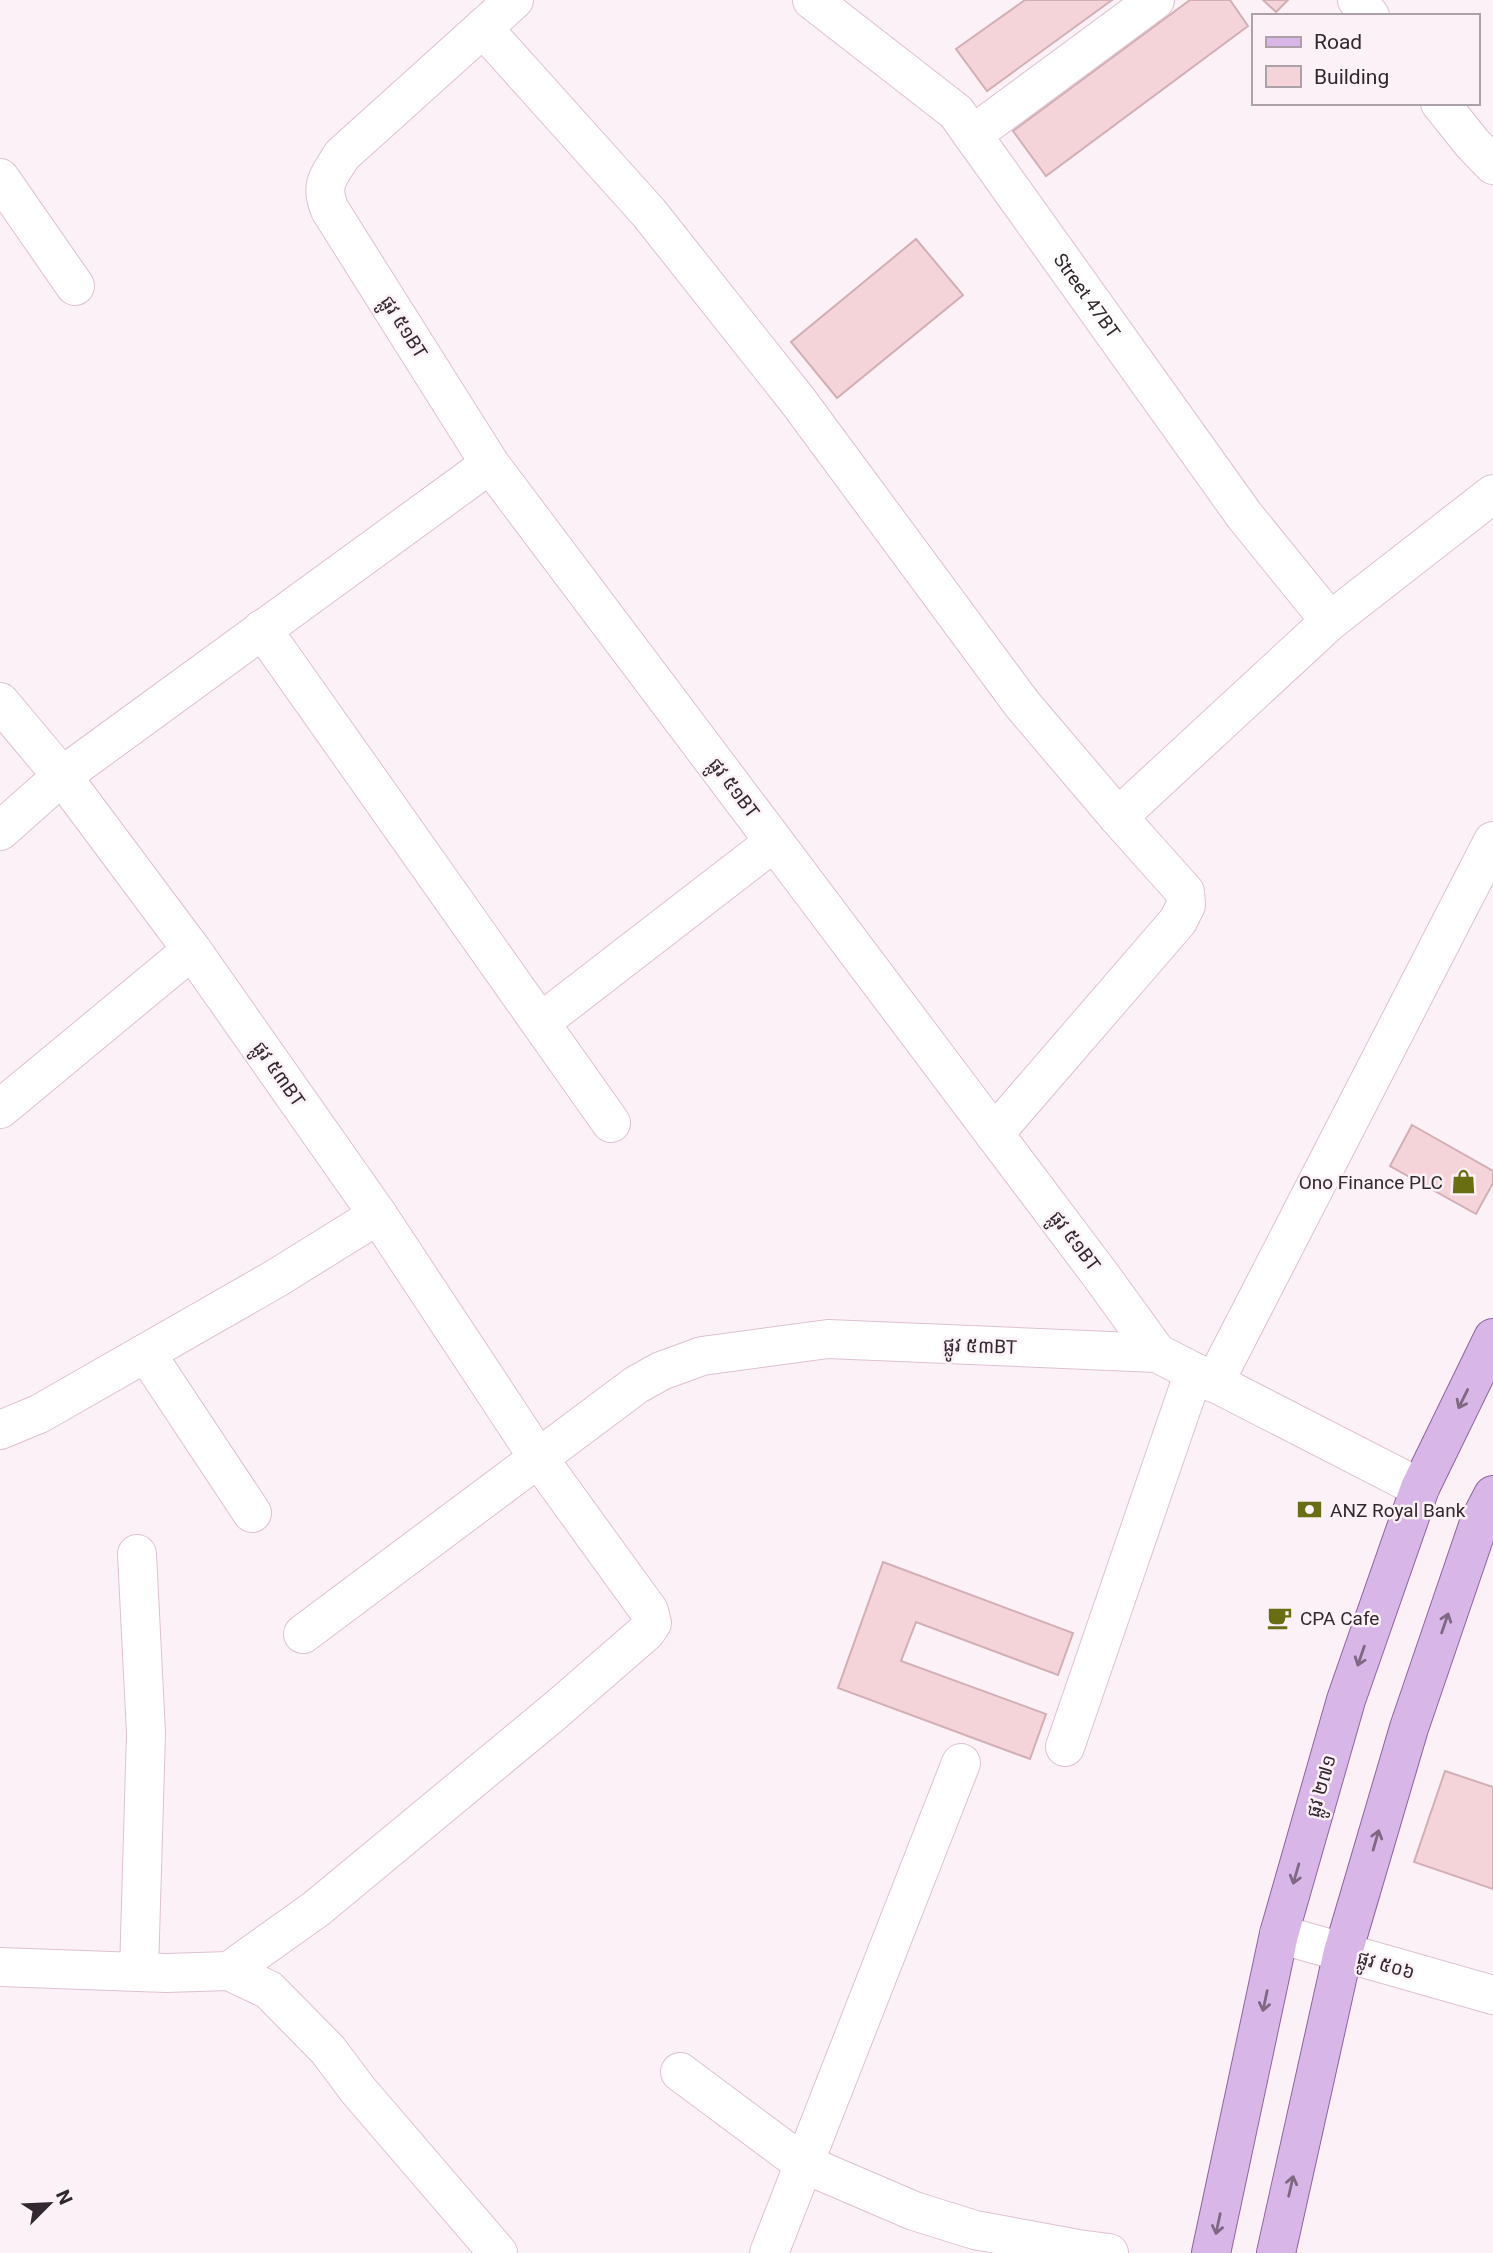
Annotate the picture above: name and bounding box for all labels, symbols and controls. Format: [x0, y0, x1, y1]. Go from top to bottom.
legend [1252, 14, 1479, 105]
text: Road [1314, 30, 1362, 54]
text: Building [1314, 65, 1389, 89]
street label: Street 47BT [1049, 248, 1125, 343]
street label: ផ្លូវ ៥១BT [371, 291, 432, 366]
street label: ផ្លូវ ៥១BT [699, 753, 764, 826]
street label: ផ្លូវ ៥៣BT [244, 1037, 310, 1114]
shop icon: Ono Finance PLC [1449, 1168, 1477, 1196]
place label: Ono Finance PLC [1299, 1171, 1443, 1194]
street label: ផ្លូវ ៥១BT [1040, 1206, 1105, 1279]
street label: ផ្លូវ ៥៣BT [942, 1333, 1018, 1364]
one-way arrow [1456, 1389, 1469, 1410]
bank icon: ANZ Royal Bank [1296, 1496, 1324, 1524]
place label: ANZ Royal Bank [1330, 1499, 1466, 1522]
cafe icon: CPA Cafe [1266, 1604, 1294, 1632]
place label: CPA Cafe [1300, 1607, 1379, 1630]
one-way arrow [1439, 1612, 1452, 1634]
one-way arrow [1354, 1645, 1367, 1667]
street label: ផ្លូវ ២៧១ [1301, 1752, 1346, 1822]
one-way arrow [1371, 1829, 1384, 1851]
one-way arrow [1289, 1863, 1302, 1885]
street label: ផ្លូវ ៥០៦ [1353, 1946, 1418, 1990]
one-way arrow [1257, 1989, 1271, 2012]
north arrow [14, 2169, 84, 2239]
one-way arrow [1285, 2175, 1298, 2198]
text: N [51, 2186, 77, 2208]
one-way arrow [1210, 2212, 1224, 2235]

